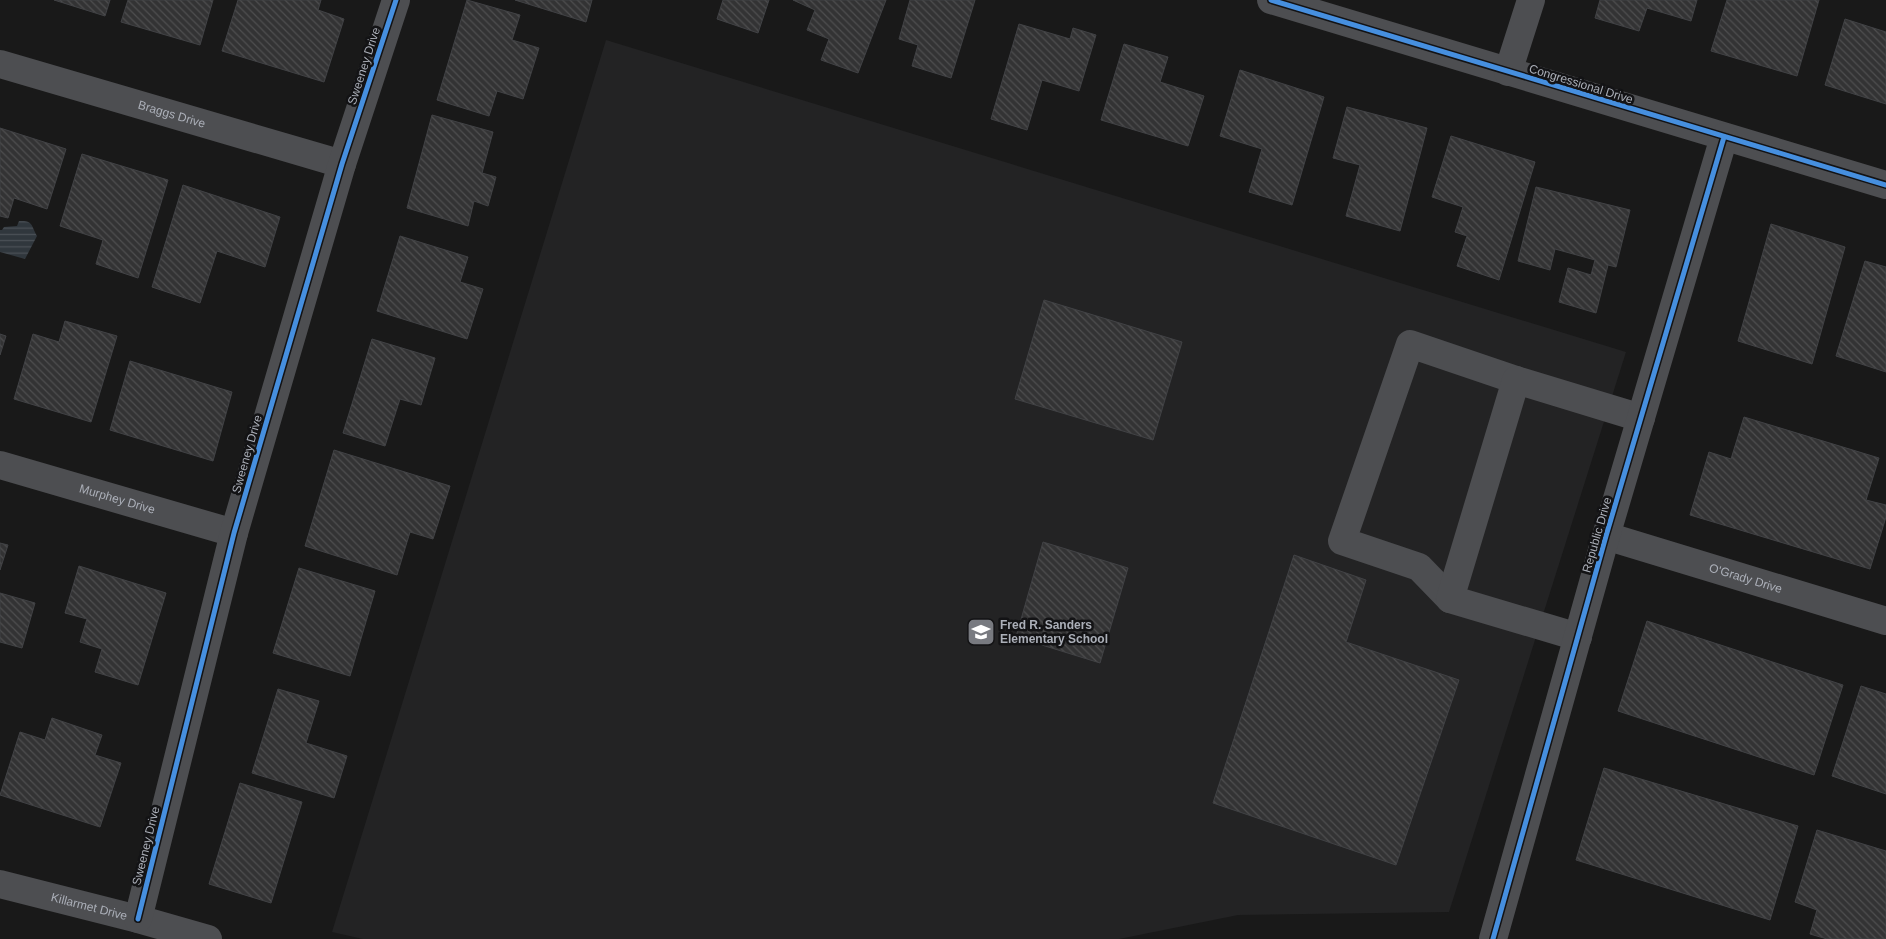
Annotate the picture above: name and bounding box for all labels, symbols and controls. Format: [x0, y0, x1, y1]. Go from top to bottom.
street label: Sweeney Drive [345, 25, 383, 107]
street label: Congressional Drive [1527, 62, 1635, 107]
street label: Braggs Drive [137, 98, 207, 131]
street label: Sweeney Drive [229, 413, 265, 495]
street label: Murphey Drive [78, 481, 157, 517]
street label: Republic Drive [1580, 495, 1615, 574]
street label: O'Grady Drive [1707, 561, 1784, 596]
school or university icon: Fred R. Sanders Elementary School [966, 617, 996, 647]
place label: Fred R. Sanders Elementary School [1000, 618, 1108, 646]
street label: Sweeney Drive [129, 805, 163, 887]
street label: Killarmet Drive [50, 890, 129, 923]

